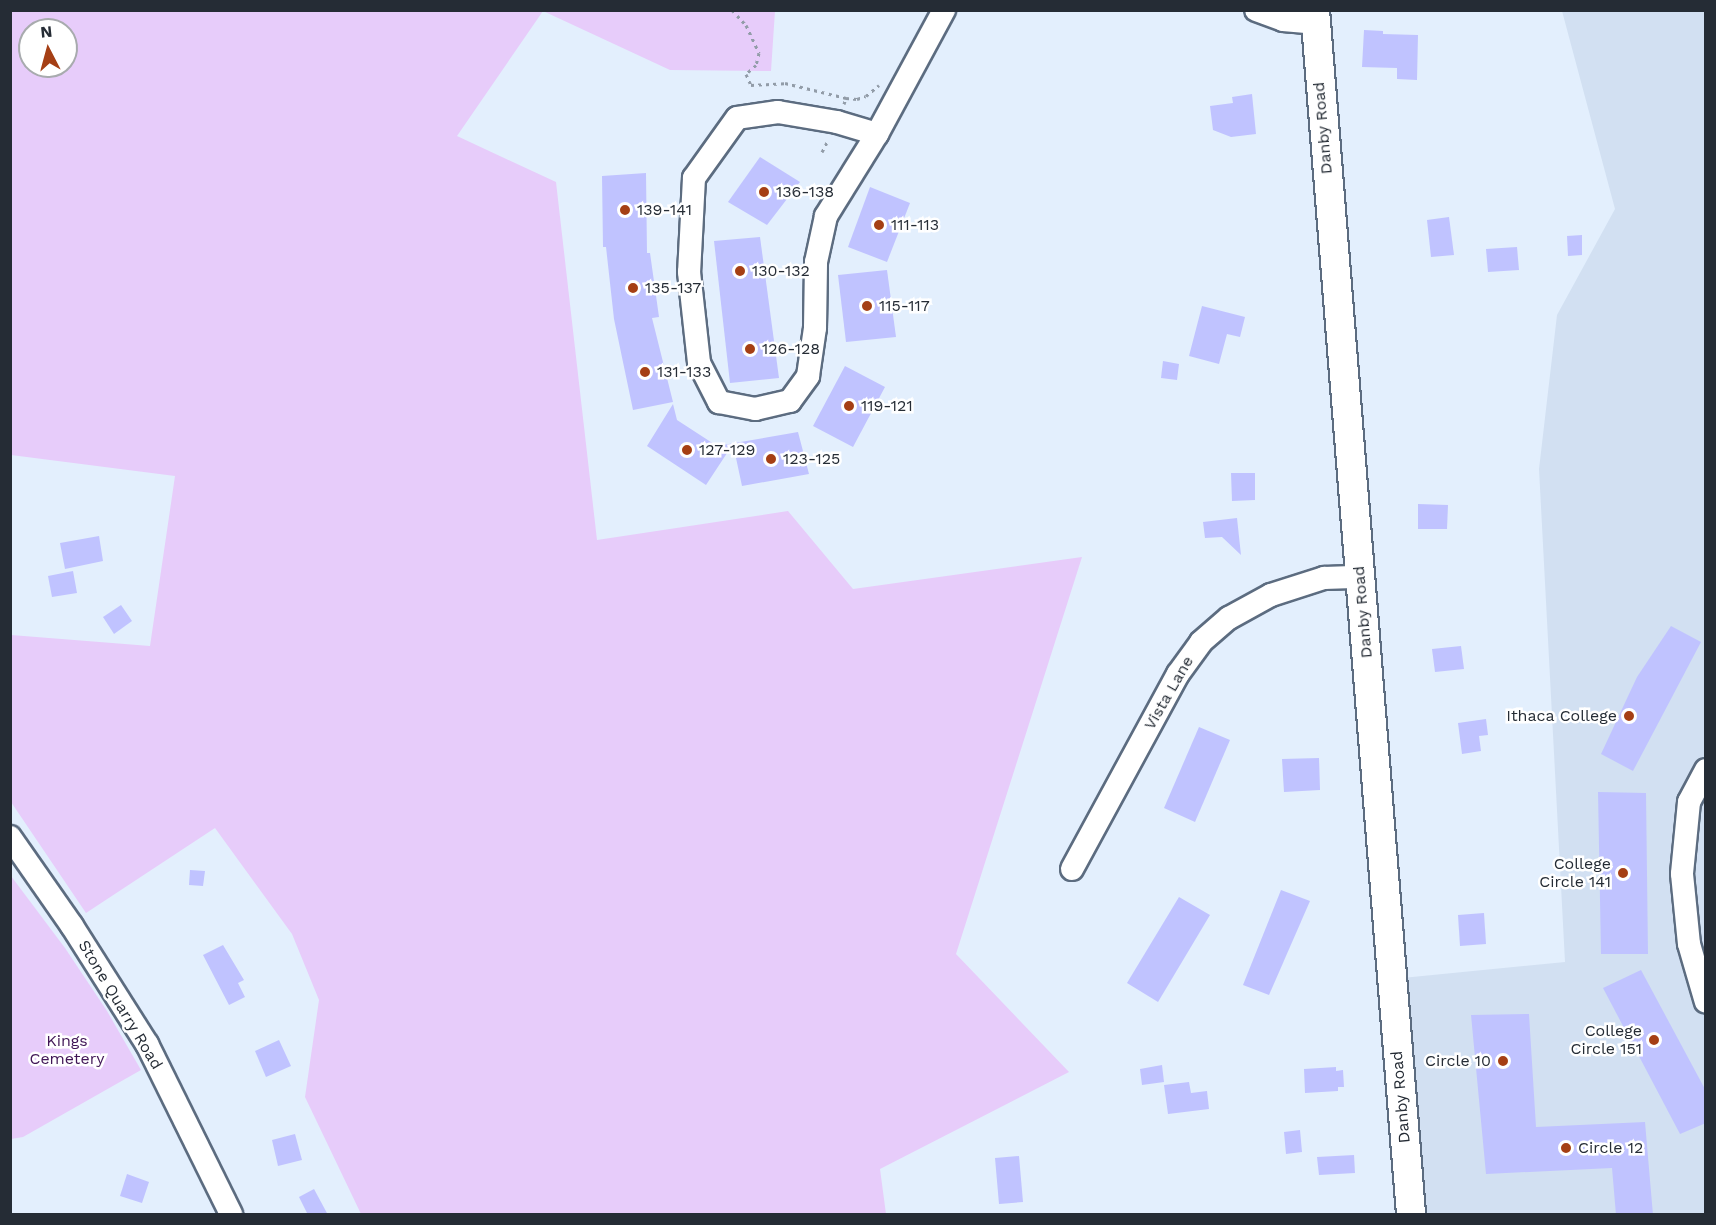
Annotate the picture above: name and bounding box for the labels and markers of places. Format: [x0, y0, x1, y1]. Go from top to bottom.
place label: 136-138 [776, 182, 834, 202]
marker: 136-138 [757, 185, 771, 199]
place label: 139-141 [637, 200, 692, 220]
marker: 139-141 [618, 203, 632, 217]
place label: 111-113 [891, 215, 939, 235]
marker: 111-113 [872, 218, 886, 232]
place label: 130-132 [752, 261, 810, 281]
marker: 130-132 [733, 264, 747, 278]
place label: 135-137 [645, 278, 701, 298]
marker: 135-137 [626, 281, 640, 295]
place label: 115-117 [879, 296, 930, 316]
marker: 115-117 [860, 299, 874, 313]
place label: 126-128 [762, 339, 820, 359]
marker: 126-128 [743, 342, 757, 356]
place label: 131-133 [657, 362, 711, 382]
marker: 131-133 [638, 365, 652, 379]
place label: 119-121 [861, 396, 913, 416]
marker: 119-121 [842, 399, 856, 413]
place label: 127-129 [699, 440, 755, 460]
marker: 127-129 [680, 443, 694, 457]
place label: 123-125 [783, 449, 840, 469]
marker: 123-125 [764, 452, 778, 466]
place label: Ithaca College [1506, 706, 1617, 726]
marker: Ithaca College [1622, 709, 1636, 723]
place label: College Circle 141 [1539, 854, 1611, 892]
marker: College Circle 141 [1616, 866, 1630, 880]
place label: College Circle 151 [1570, 1021, 1642, 1059]
marker: College Circle 151 [1647, 1033, 1661, 1047]
place label: Circle 10 [1425, 1051, 1491, 1071]
marker: Circle 10 [1496, 1054, 1510, 1068]
place label: Circle 12 [1578, 1138, 1644, 1158]
marker: Circle 12 [1559, 1141, 1573, 1155]

